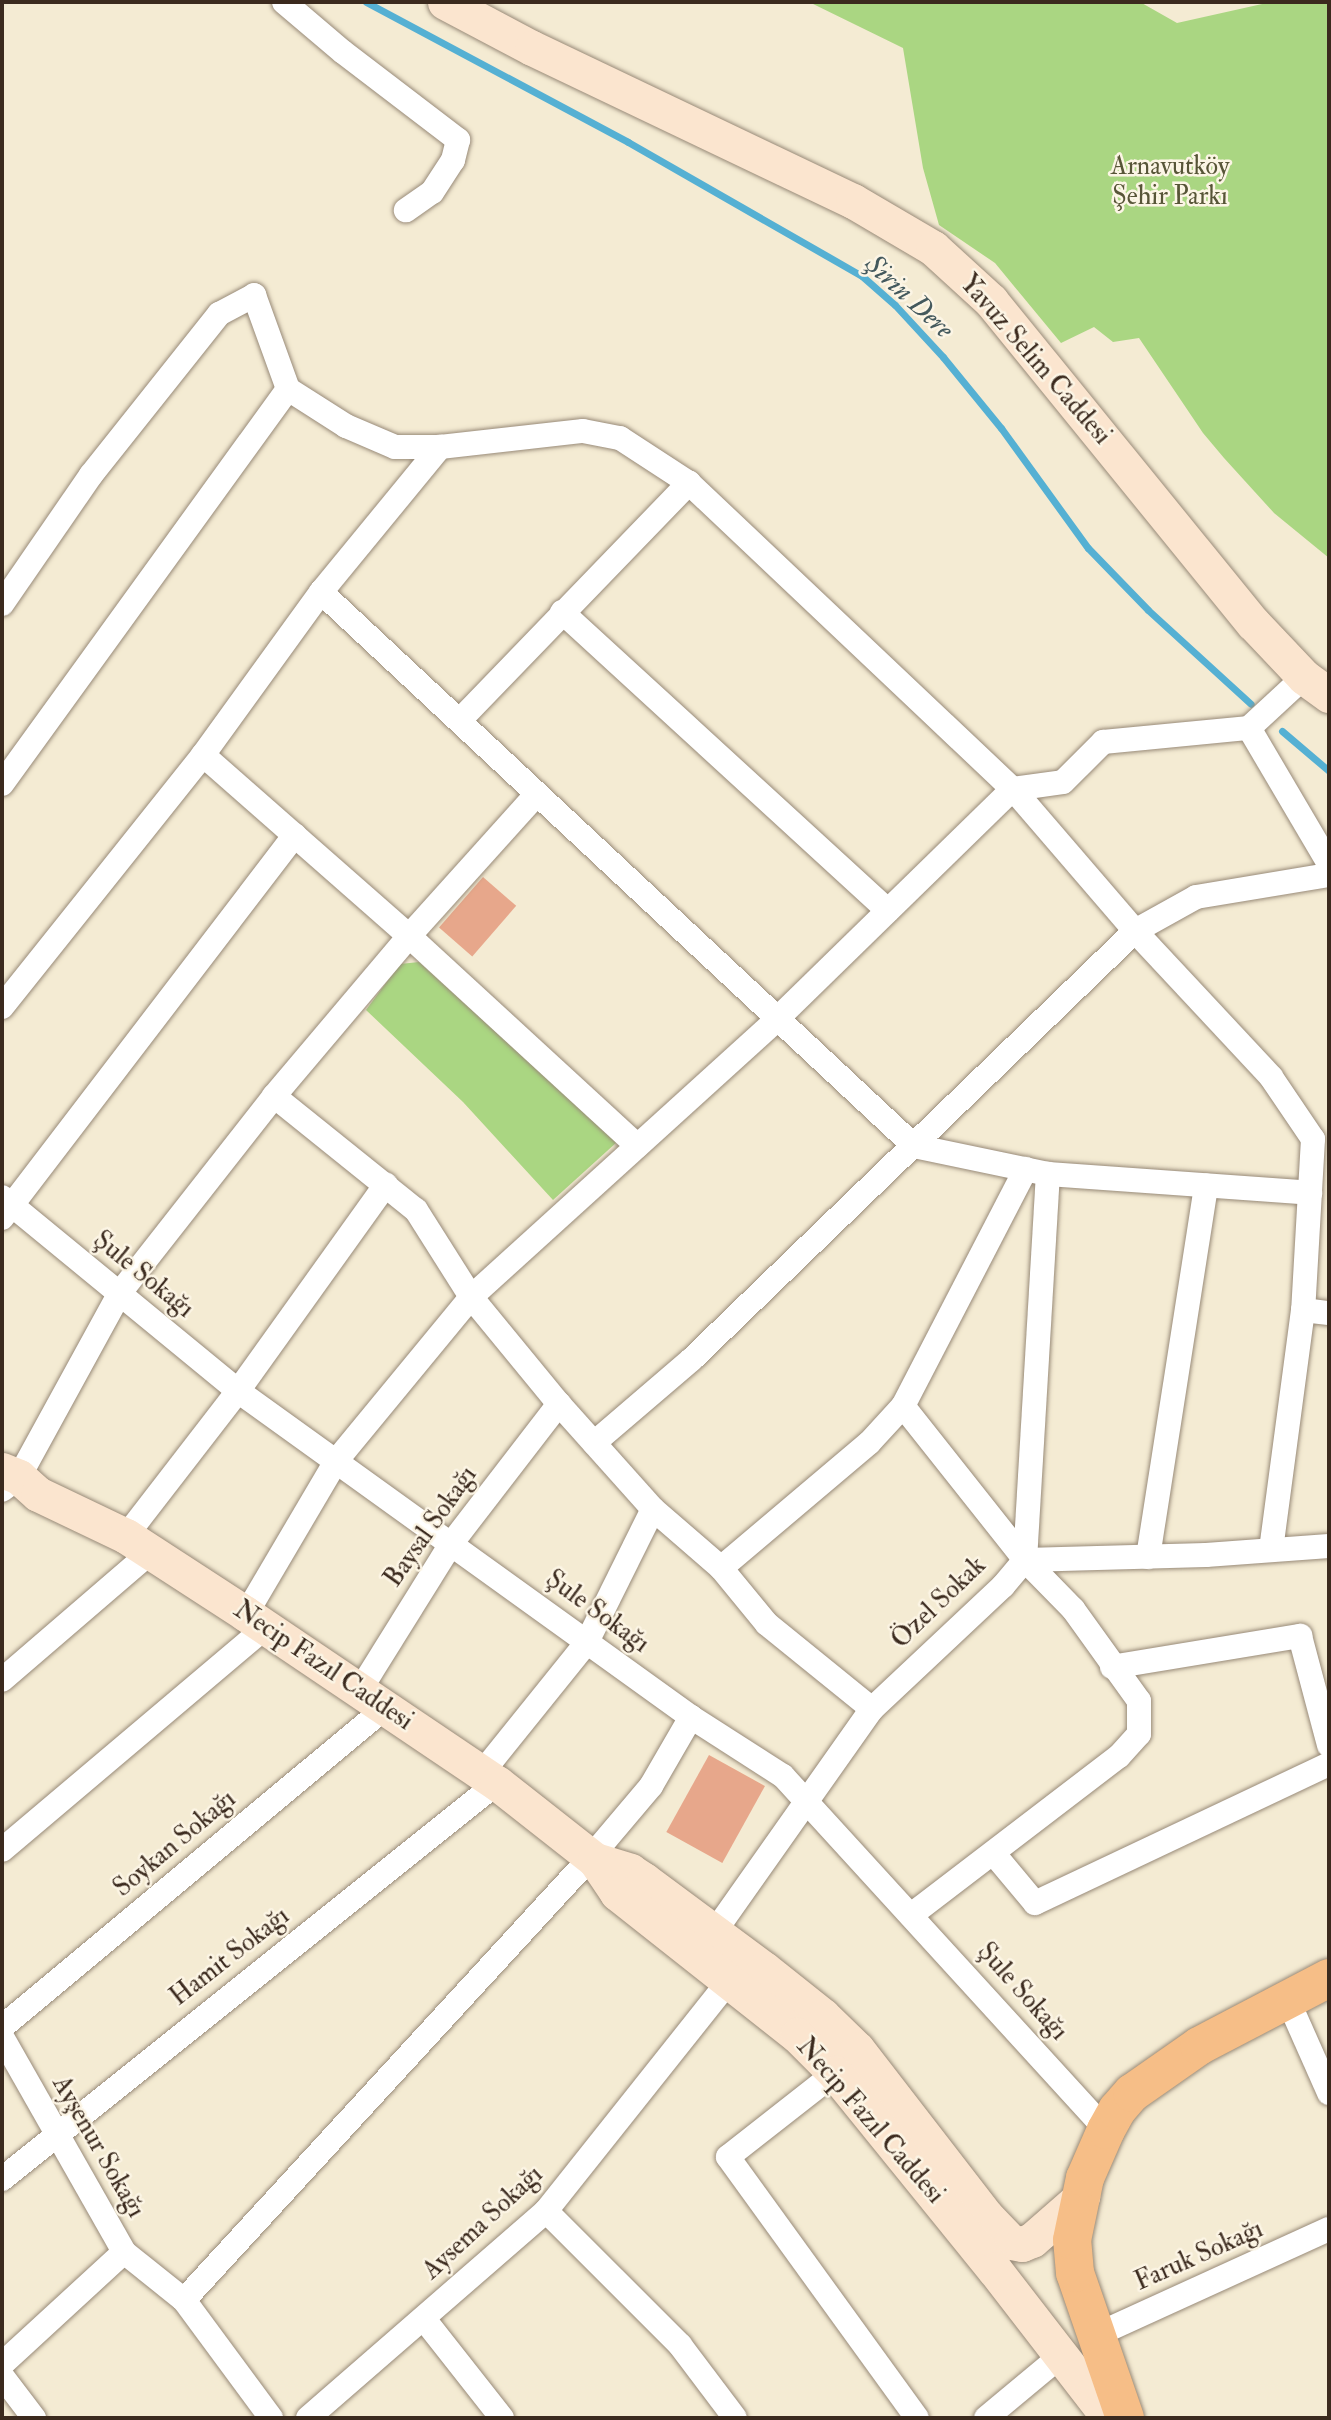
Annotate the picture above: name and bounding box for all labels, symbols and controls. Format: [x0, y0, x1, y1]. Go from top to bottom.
park label: Arnavutköy Şehir Parkı [1111, 151, 1229, 212]
water label: Şirin Dere [858, 248, 960, 346]
street label: Yavuz Selim Caddesi [953, 269, 1117, 451]
street label: Şule Sokağı [86, 1225, 200, 1325]
street label: Baysal Sokağı [378, 1461, 484, 1593]
street label: Özel Sokak [885, 1550, 993, 1656]
street label: Şule Sokağı [539, 1564, 655, 1660]
street label: Necip Fazıl Caddesi [227, 1595, 419, 1737]
street label: Soykan Sokağı [108, 1784, 242, 1904]
street label: Hamit Sokağı [164, 1901, 296, 2013]
street label: Şule Sokağı [970, 1937, 1074, 2047]
street label: Necip Fazıl Caddesi [790, 2032, 950, 2210]
street label: Ayşenur Sokağı [45, 2071, 151, 2223]
street label: Aysema Sokağı [416, 2159, 550, 2287]
street label: Faruk Sokağı [1130, 2214, 1268, 2298]

